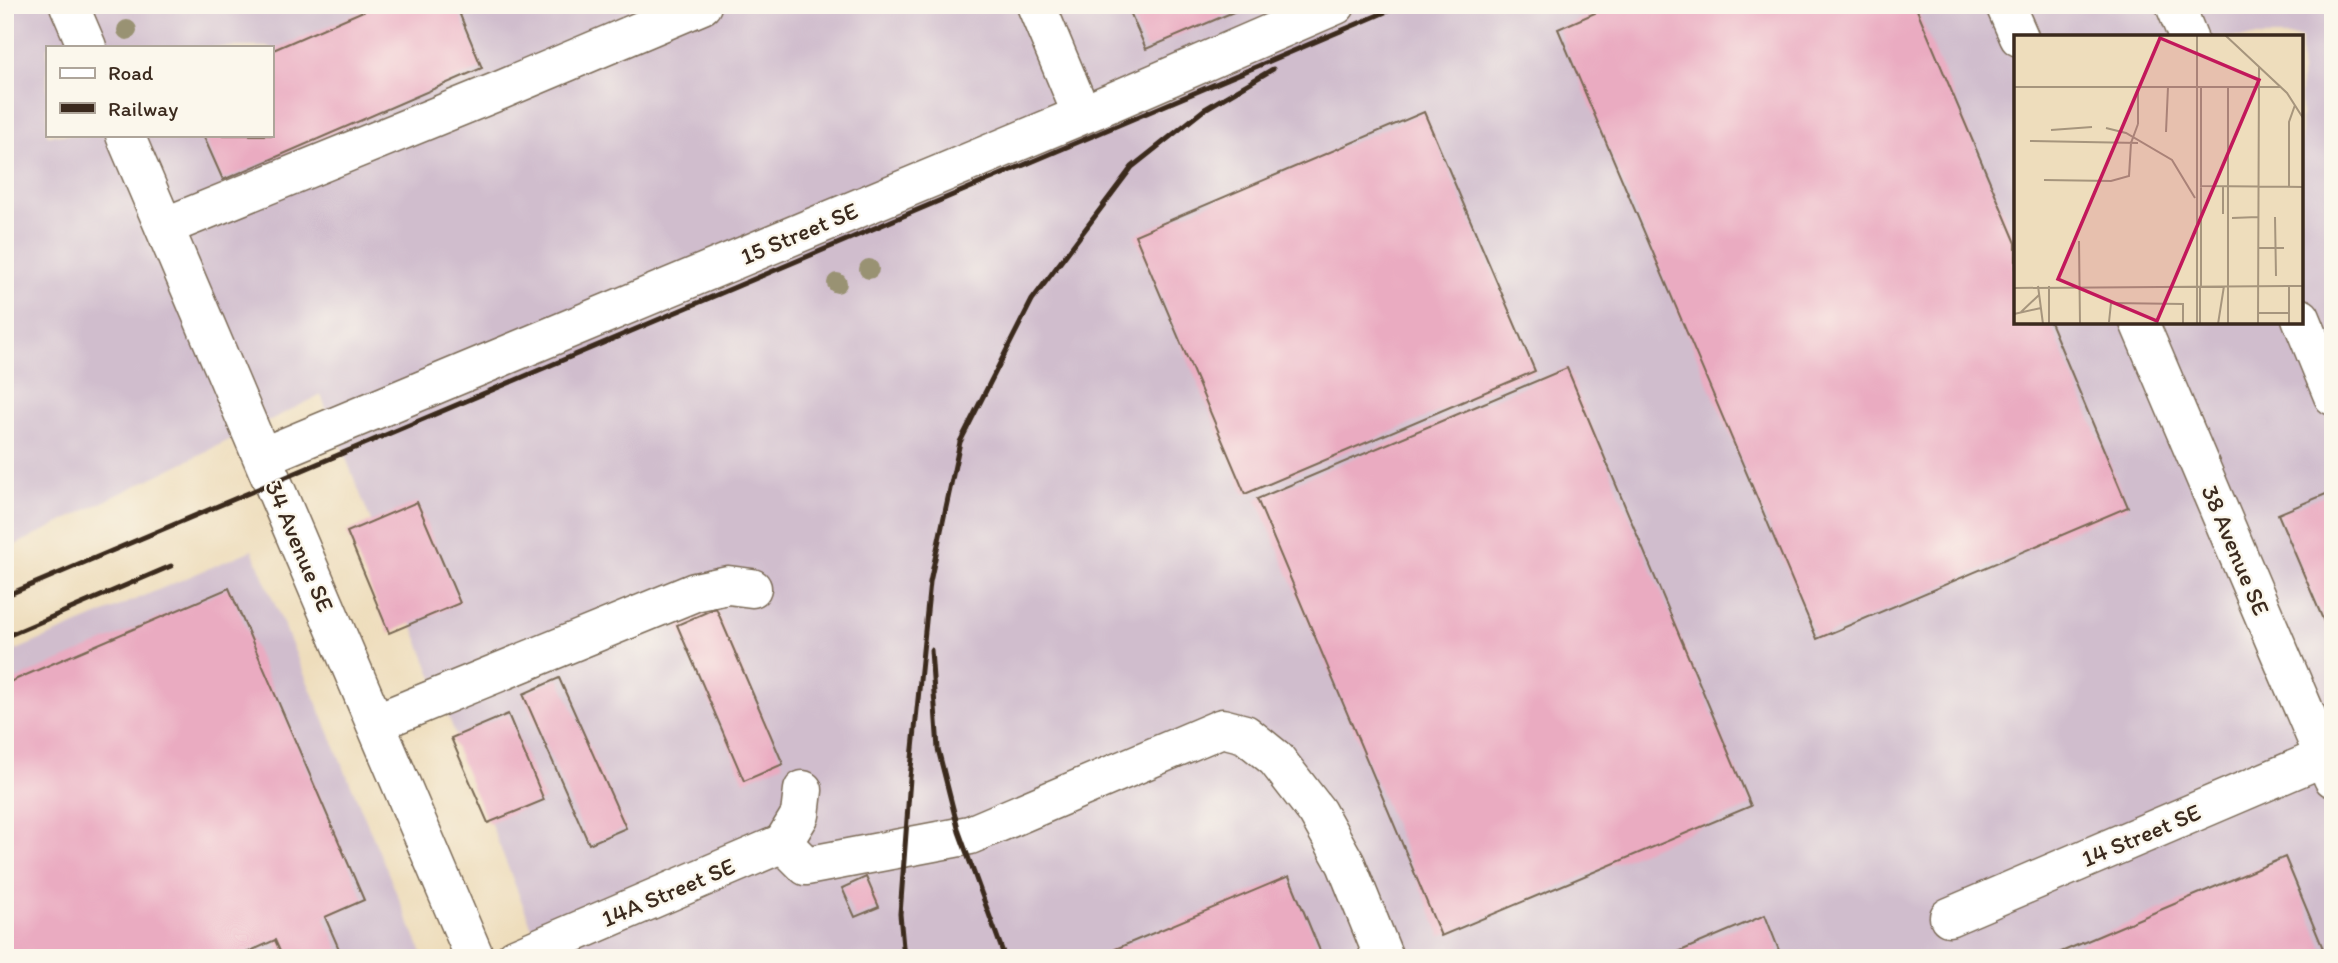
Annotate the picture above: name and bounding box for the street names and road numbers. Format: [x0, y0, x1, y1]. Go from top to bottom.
street label: 15 Street SE [736, 195, 862, 271]
street label: 34 Avenue SE [259, 476, 341, 616]
street label: 38 Avenue SE [2196, 480, 2276, 620]
street label: 14 Street SE [2077, 797, 2205, 873]
street label: 14A Street SE [597, 851, 739, 933]

